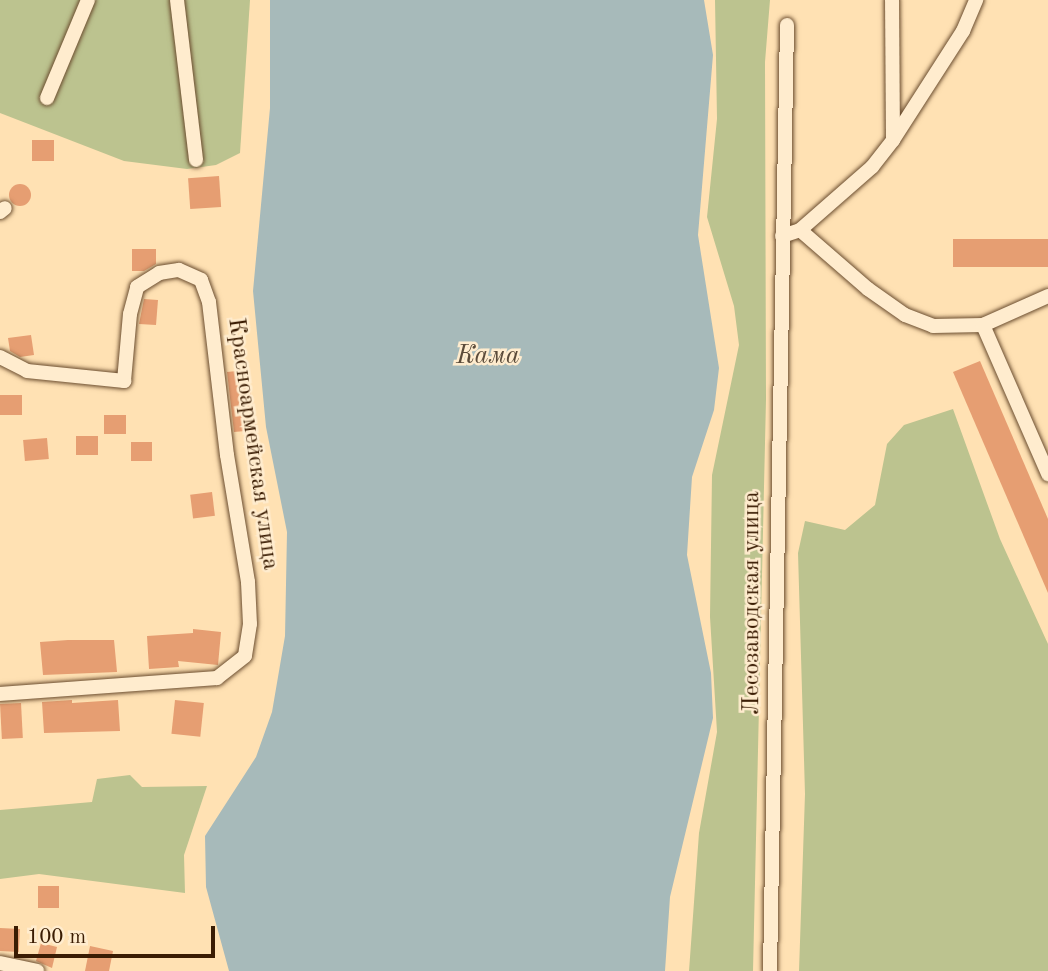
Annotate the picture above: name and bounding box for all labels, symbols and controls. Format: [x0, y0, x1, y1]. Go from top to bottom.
street label: Красноармейская улица [220, 316, 284, 572]
water label: Кама [456, 341, 520, 373]
street label: Лесозаводская улица [739, 491, 767, 715]
scale bar [18, 912, 219, 956]
text: 100 m [27, 927, 86, 948]

